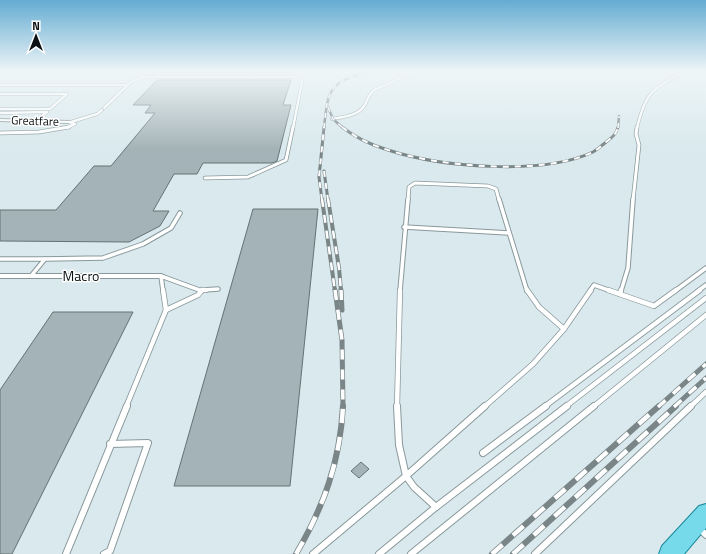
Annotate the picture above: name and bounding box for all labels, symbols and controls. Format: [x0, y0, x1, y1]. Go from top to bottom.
north arrow [16, 16, 56, 56]
text: N [32, 18, 40, 34]
street label: Greatfare [11, 110, 59, 131]
street label: Macro [63, 265, 99, 286]

